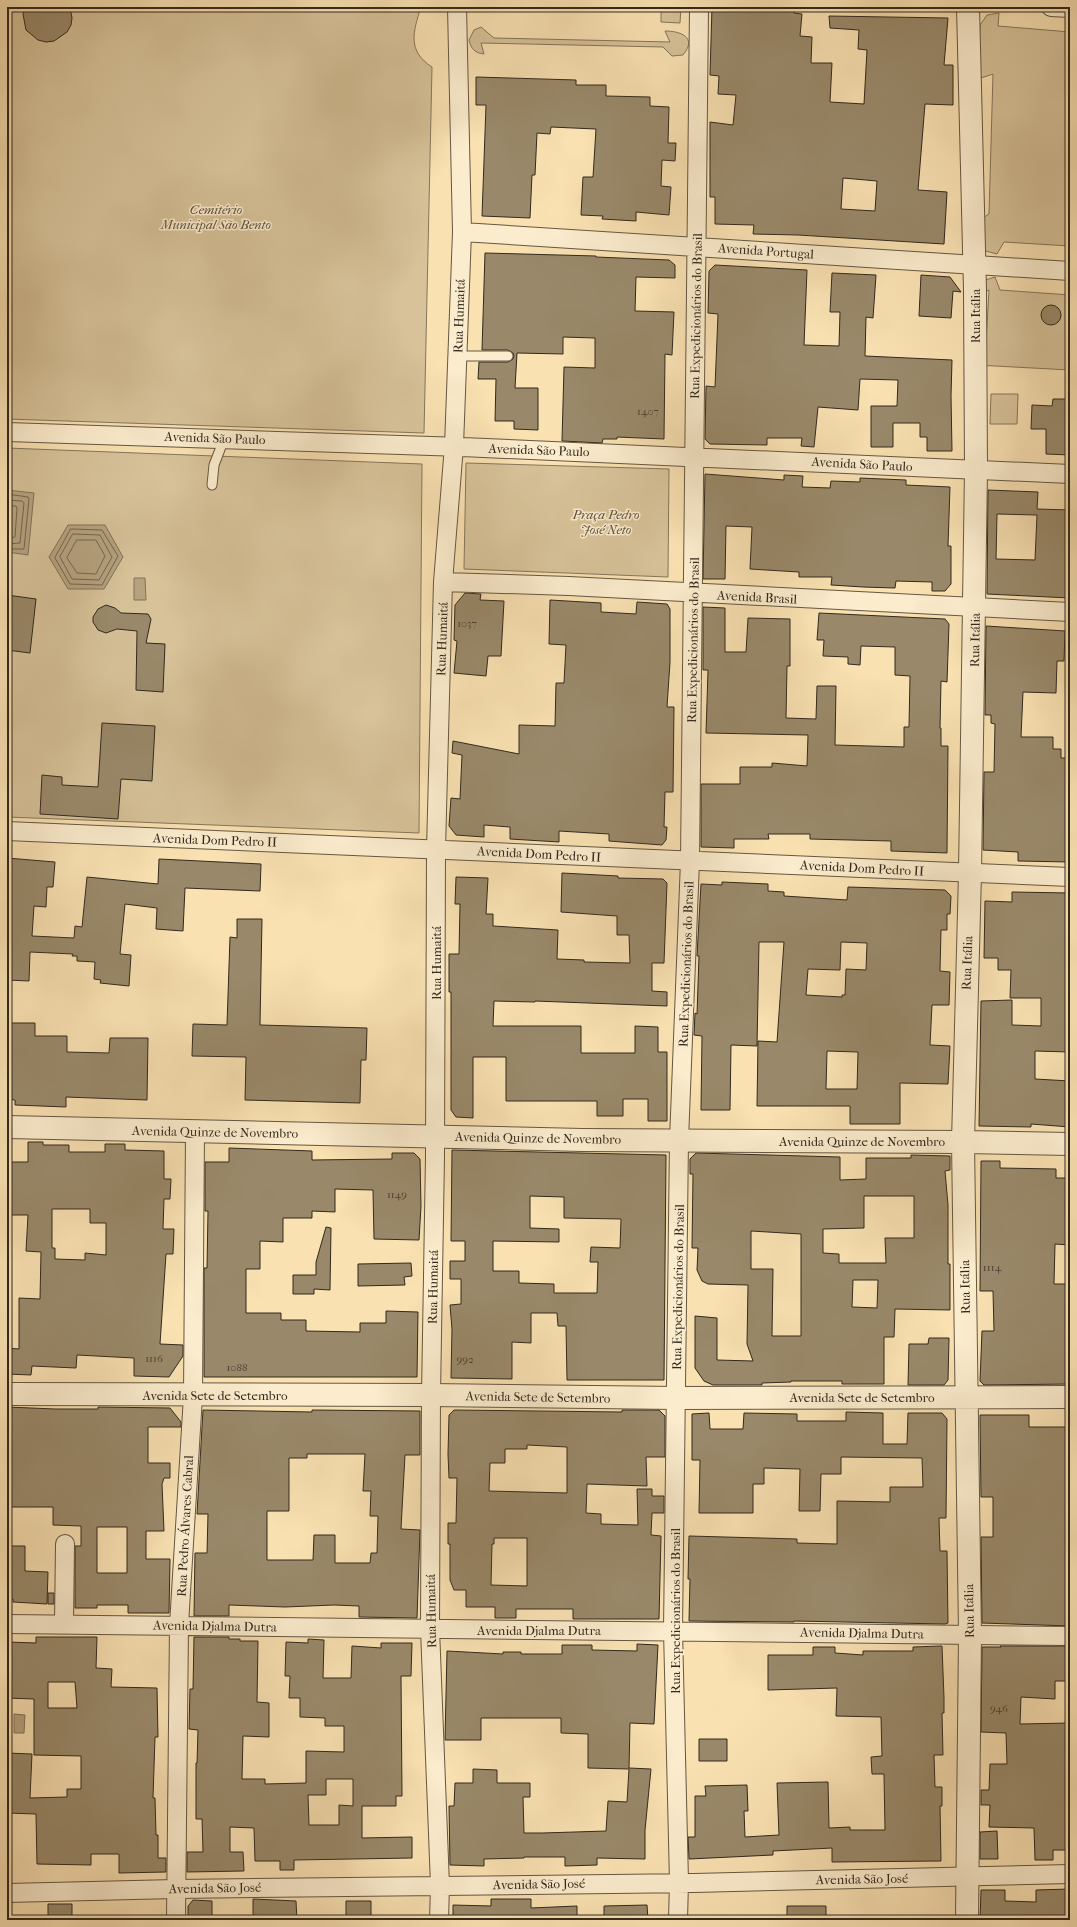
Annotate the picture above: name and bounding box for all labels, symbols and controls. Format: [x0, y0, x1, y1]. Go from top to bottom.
park label: Cemitério Municipal São Bento [160, 202, 271, 232]
street label: Rua Expedicionários do Brasil [687, 232, 705, 399]
street label: Avenida Portugal [716, 240, 815, 262]
street label: Rua Humaitá [450, 278, 468, 353]
street label: Rua Itália [968, 288, 983, 343]
house number: 1407 [637, 405, 659, 418]
street label: Avenida São Paulo [163, 429, 266, 447]
street label: Avenida São Paulo [487, 441, 590, 459]
street label: Avenida São Paulo [810, 454, 913, 474]
park label: Praça Pedro José Neto [572, 507, 640, 537]
street label: Rua Expedicionários do Brasil [684, 556, 702, 723]
street label: Avenida Brasil [716, 587, 798, 607]
street label: Rua Humaitá [433, 601, 451, 676]
street label: Rua Itália [967, 612, 983, 667]
house number: 1037 [457, 617, 477, 630]
street label: Avenida Dom Pedro II [152, 830, 277, 850]
street label: Avenida Dom Pedro II [476, 843, 601, 865]
street label: Avenida Dom Pedro II [799, 857, 924, 879]
street label: Rua Expedicionários do Brasil [676, 880, 696, 1047]
street label: Rua Humaitá [429, 925, 444, 1000]
street label: Rua Itália [959, 935, 975, 990]
street label: Avenida Quinze de Novembro [131, 1123, 299, 1141]
street label: Avenida Quinze de Novembro [454, 1129, 622, 1147]
street label: Avenida Quinze de Novembro [778, 1134, 946, 1149]
house number: 1149 [387, 1188, 407, 1201]
street label: Rua Expedicionários do Brasil [669, 1203, 687, 1370]
street label: Rua Humaitá [425, 1249, 441, 1324]
street label: Rua Itália [957, 1259, 973, 1314]
house number: 1114 [983, 1261, 1002, 1274]
house number: 1116 [145, 1352, 163, 1365]
house number: 992 [456, 1353, 474, 1366]
house number: 1088 [227, 1361, 248, 1374]
street label: Avenida Sete de Setembro [141, 1388, 288, 1403]
street label: Avenida Sete de Setembro [464, 1388, 611, 1406]
street label: Avenida Sete de Setembro [788, 1390, 935, 1405]
street label: Rua Pedro Álvares Cabral [174, 1455, 196, 1597]
street label: Rua Expedicionários do Brasil [668, 1528, 683, 1694]
street label: Rua Humaitá [423, 1573, 439, 1648]
street label: Rua Itália [961, 1583, 977, 1638]
street label: Avenida Djalma Dutra [152, 1617, 278, 1635]
street label: Avenida Djalma Dutra [476, 1623, 602, 1638]
street label: Avenida Djalma Dutra [799, 1624, 925, 1642]
house number: 946 [990, 1702, 1008, 1715]
street label: Avenida São José [815, 1871, 909, 1887]
street label: Avenida São José [492, 1876, 586, 1892]
street label: Avenida São José [168, 1880, 262, 1896]

